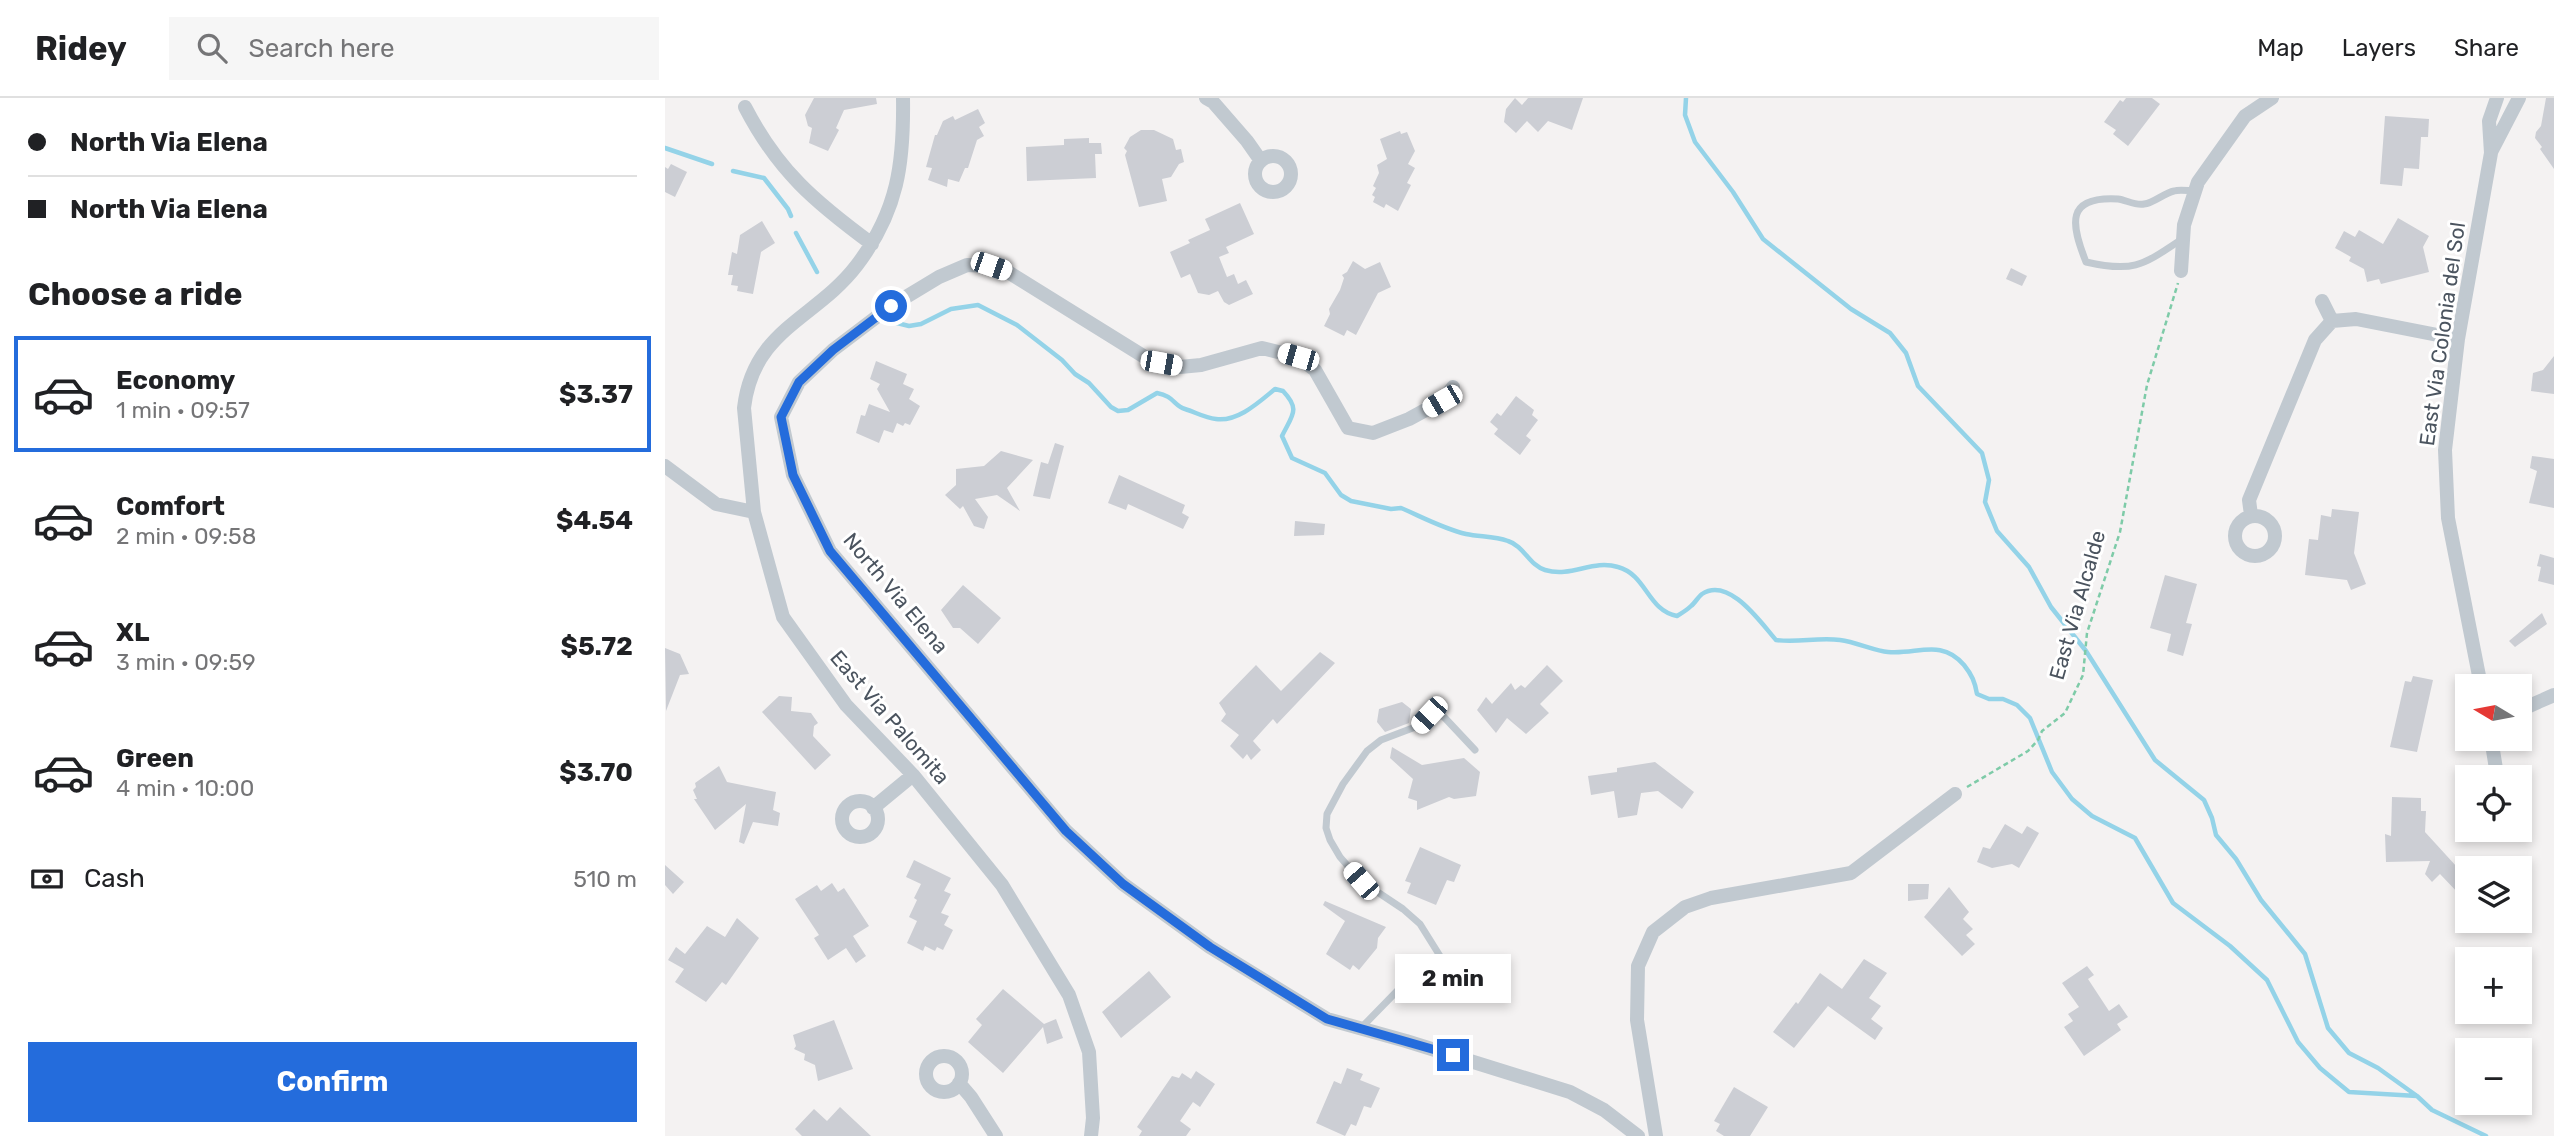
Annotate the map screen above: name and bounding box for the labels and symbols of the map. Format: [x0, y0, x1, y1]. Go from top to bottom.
street label: East Via Colonia del Sol [2414, 220, 2470, 448]
car [968, 249, 1015, 283]
route start [875, 290, 907, 322]
car [1275, 341, 1322, 373]
car [1139, 349, 1184, 377]
car [1419, 381, 1466, 421]
street label: East Via Alcalde [2044, 527, 2110, 683]
street label: North Via Elena [838, 528, 954, 658]
street label: East Via Palomita [825, 645, 955, 789]
north arrow [2455, 674, 2532, 751]
car [1407, 692, 1452, 738]
car [1340, 858, 1383, 904]
callout: 2 min [1395, 954, 1511, 1002]
route end [1437, 1039, 1469, 1071]

